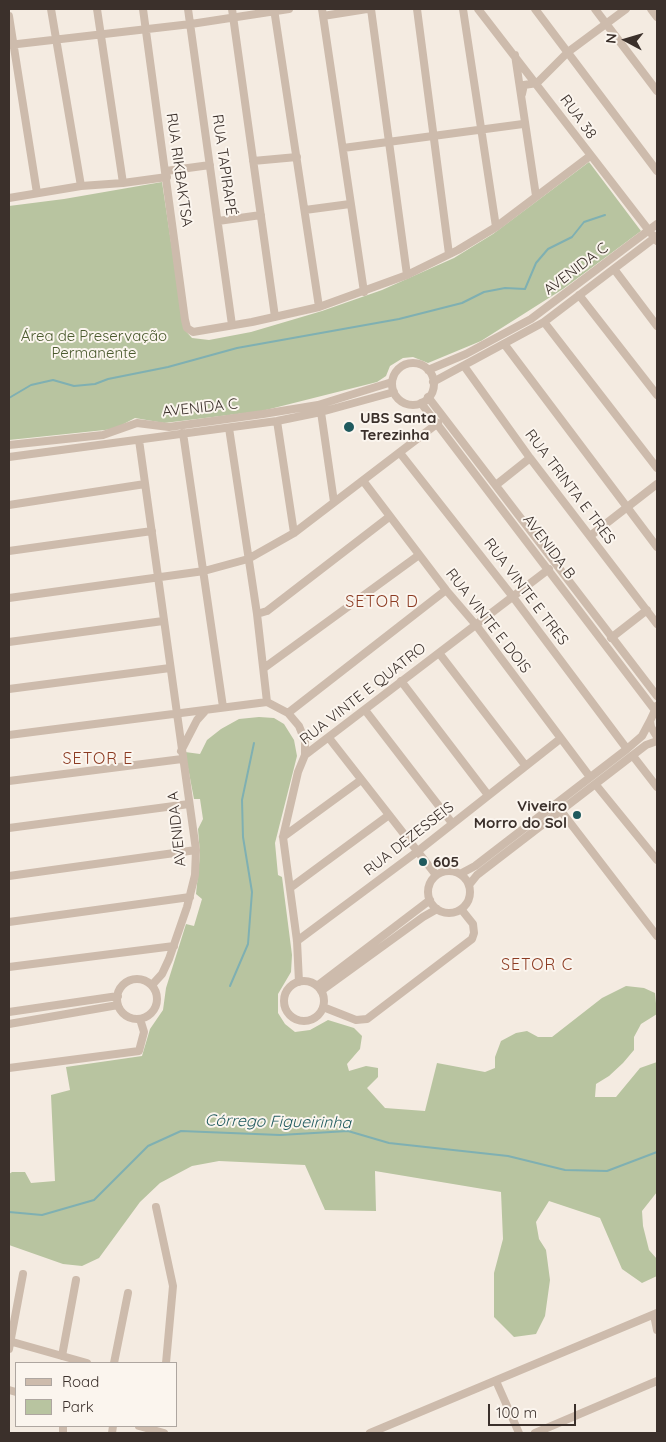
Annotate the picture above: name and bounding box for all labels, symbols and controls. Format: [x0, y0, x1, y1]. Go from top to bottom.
north arrow [601, 15, 651, 65]
text: N [602, 32, 621, 45]
street label: RUA 38 [556, 91, 600, 143]
street label: RUA RIKBAKTSA [162, 112, 196, 228]
street label: RUA TAPIRAPÉ [208, 113, 240, 217]
street label: AVENIDA C [540, 239, 612, 299]
park label: Área de Preservação Permanente [21, 327, 167, 362]
street label: AVENIDA C [161, 395, 239, 421]
place label: UBS Santa Terezinha [360, 409, 436, 444]
marker: UBS Santa Terezinha [342, 420, 356, 434]
street label: RUA TRINTA E TRES [521, 426, 619, 548]
street label: AVENIDA B [519, 511, 579, 583]
street label: RUA VINTE E TRES [480, 535, 572, 649]
street label: RUA VINTE E DOIS [442, 565, 534, 677]
district label: SETOR D [344, 592, 420, 612]
street label: RUA VINTE E QUATRO [296, 639, 430, 749]
district label: SETOR E [62, 749, 134, 769]
street label: AVENIDA A [164, 790, 190, 868]
place label: Viveiro Morro do Sol [474, 797, 567, 832]
street label: RUA DEZESSEIS [360, 798, 458, 880]
marker: Viveiro Morro do Sol [571, 809, 583, 821]
place label: 605 [433, 853, 459, 871]
marker: 605 [417, 856, 429, 868]
district label: SETOR C [500, 955, 574, 975]
water label: Córrego Figueirinha [205, 1111, 351, 1133]
legend [15, 1362, 178, 1427]
text: Road [62, 1372, 99, 1391]
scale bar [491, 1394, 578, 1426]
text: Park [62, 1397, 94, 1416]
text: 100 m [496, 1403, 537, 1422]

